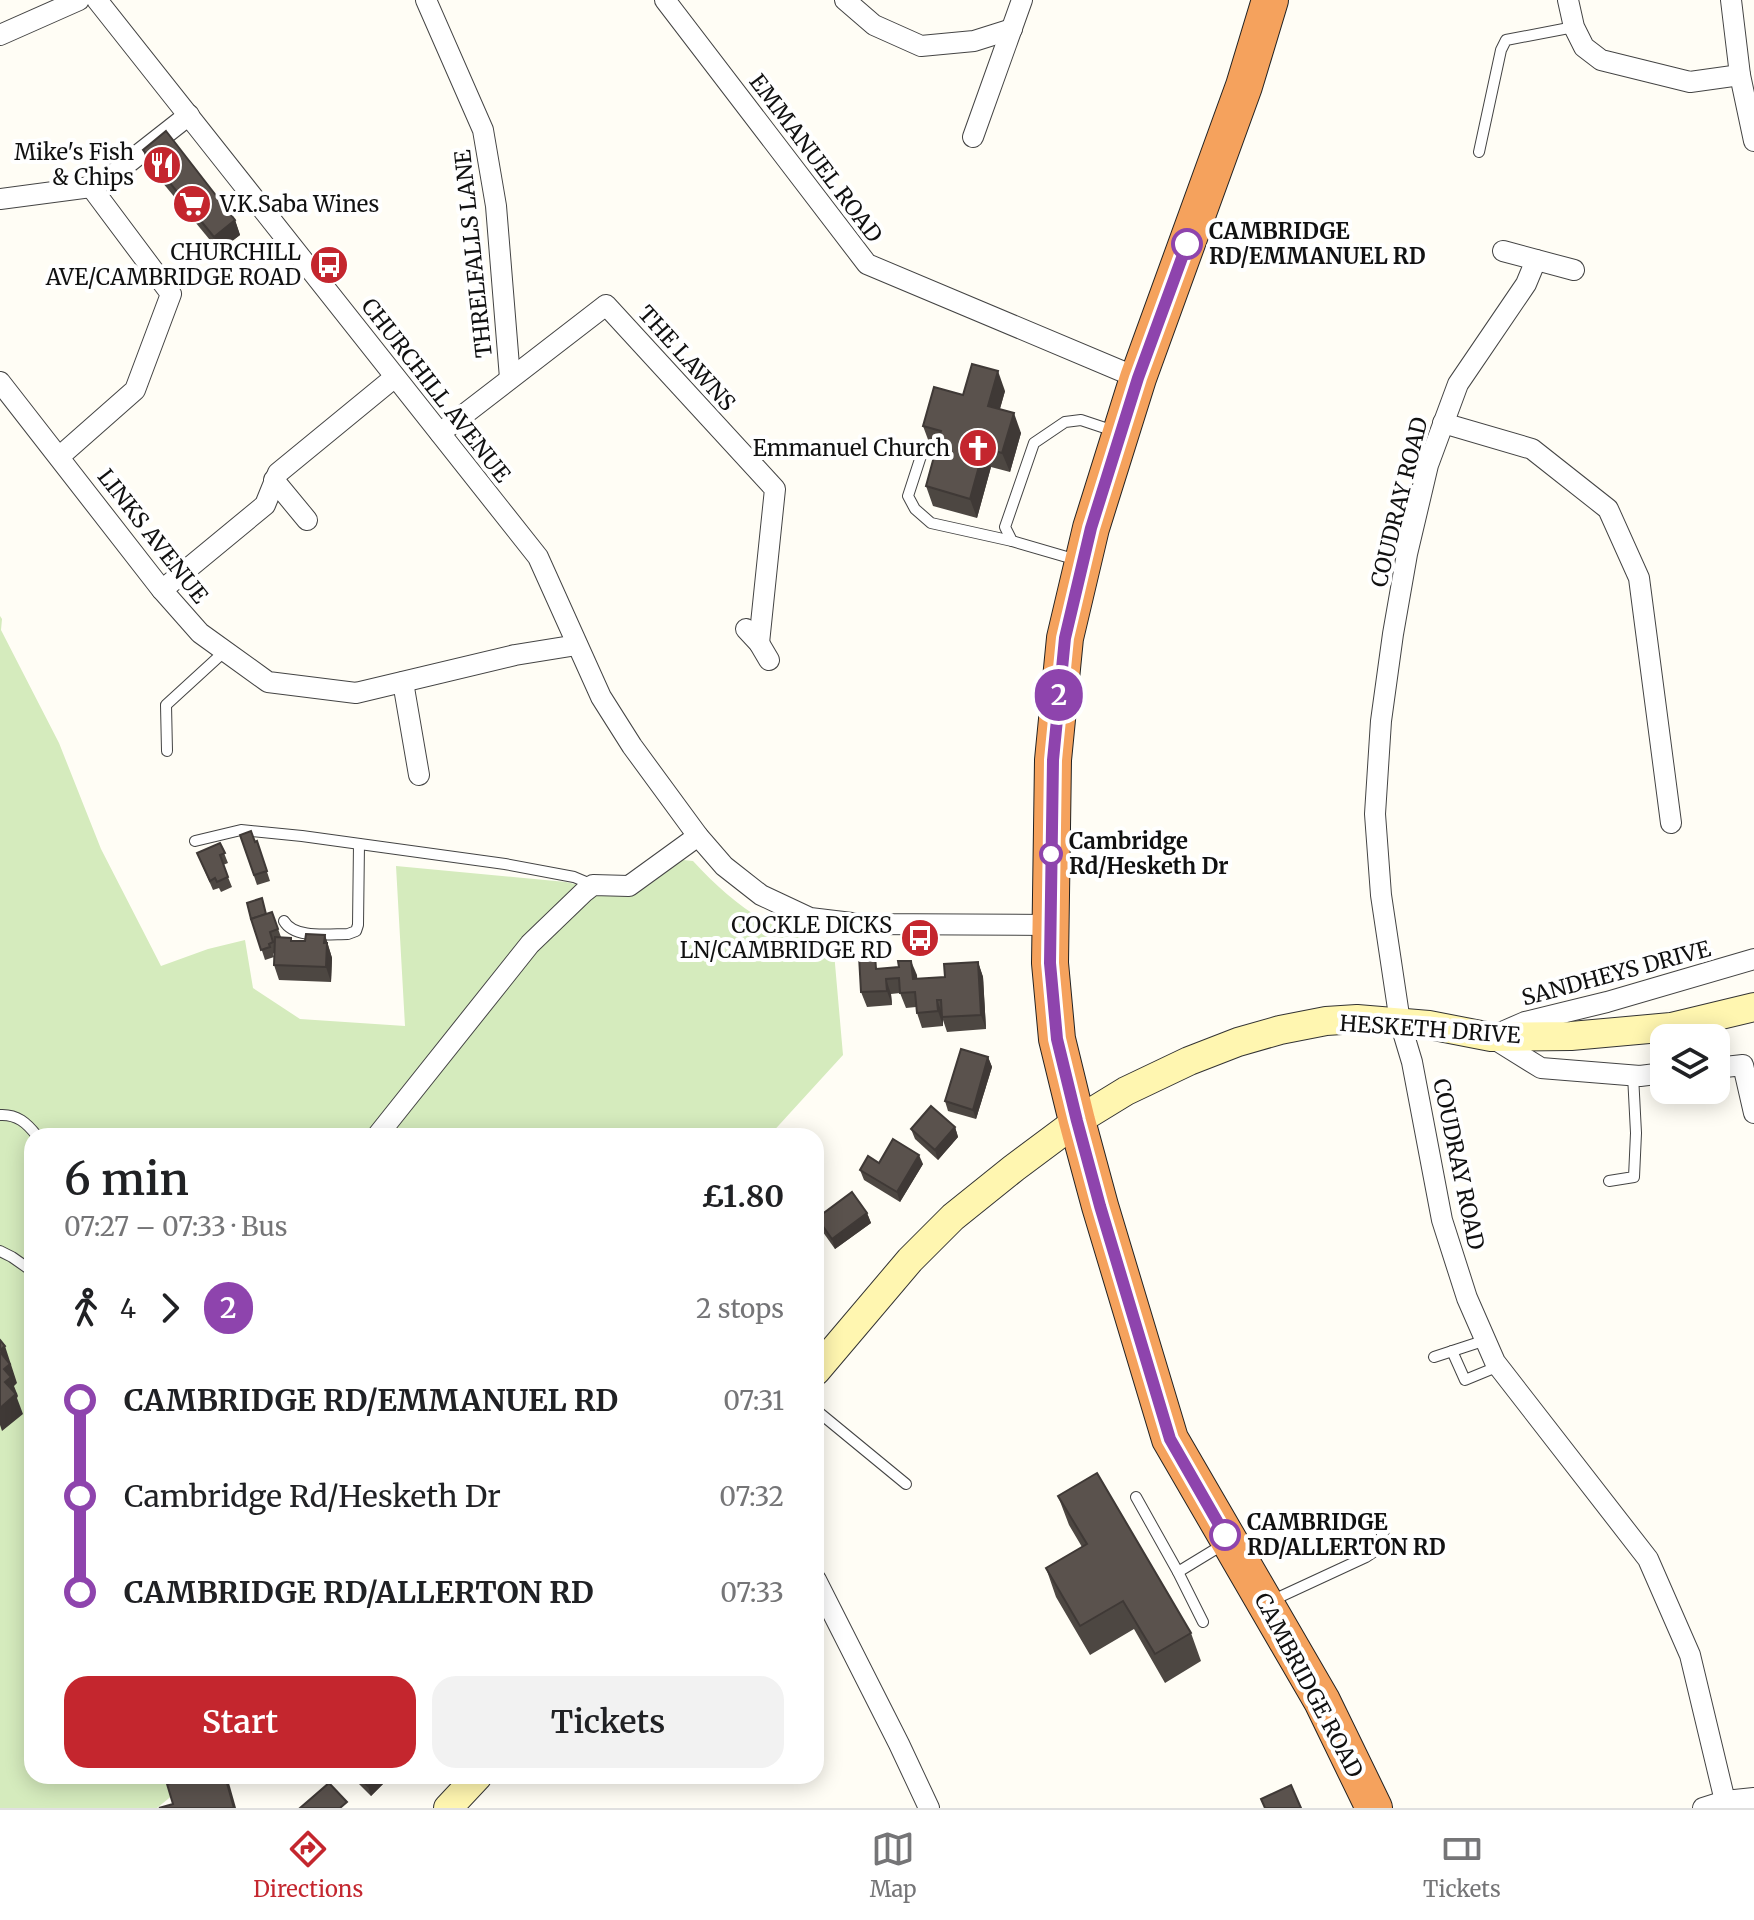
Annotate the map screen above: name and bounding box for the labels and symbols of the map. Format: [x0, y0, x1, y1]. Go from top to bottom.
street label: EMMANUEL ROAD [744, 68, 888, 248]
place label: Mike's Fish & Chips [14, 138, 134, 191]
restaurant icon: Mike's Fish & Chips [141, 144, 183, 186]
street label: THRELFALLS LANE [448, 149, 498, 359]
supermarket icon: V.K.Saba Wines [171, 183, 213, 225]
place label: V.K.Saba Wines [219, 190, 379, 218]
place label: CAMBRIDGE RD/EMMANUEL RD [1209, 217, 1426, 270]
marker: CAMBRIDGE RD/EMMANUEL RD [1172, 229, 1202, 259]
place label: CHURCHILL AVE/CAMBRIDGE ROAD [45, 238, 301, 291]
bus stop icon: CHURCHILL AVE/CAMBRIDGE ROAD [308, 244, 350, 286]
street label: CHURCHILL AVENUE [355, 292, 517, 488]
street label: THE LAWNS [632, 300, 742, 416]
street label: COUDRAY ROAD [1364, 414, 1434, 590]
church icon: Emmanuel Church [957, 427, 999, 469]
place label: Emmanuel Church [753, 434, 950, 462]
street label: LINKS AVENUE [92, 463, 214, 609]
line badge: 2 [1033, 669, 1085, 721]
place label: Cambridge Rd/Hesketh Dr [1069, 827, 1228, 880]
marker: Cambridge Rd/Hesketh Dr [1040, 843, 1062, 865]
place label: COCKLE DICKS LN/CAMBRIDGE RD [680, 911, 892, 964]
bus stop icon: COCKLE DICKS LN/CAMBRIDGE RD [899, 917, 941, 959]
street label: SANDHEYS DRIVE [1519, 934, 1713, 1012]
street label: HESKETH DRIVE [1338, 1009, 1522, 1049]
street label: COUDRAY ROAD [1427, 1076, 1491, 1252]
place label: CAMBRIDGE RD/ALLERTON RD [1247, 1508, 1446, 1561]
marker: CAMBRIDGE RD/ALLERTON RD [1210, 1520, 1240, 1550]
street label: CAMBRIDGE ROAD [1248, 1588, 1370, 1782]

